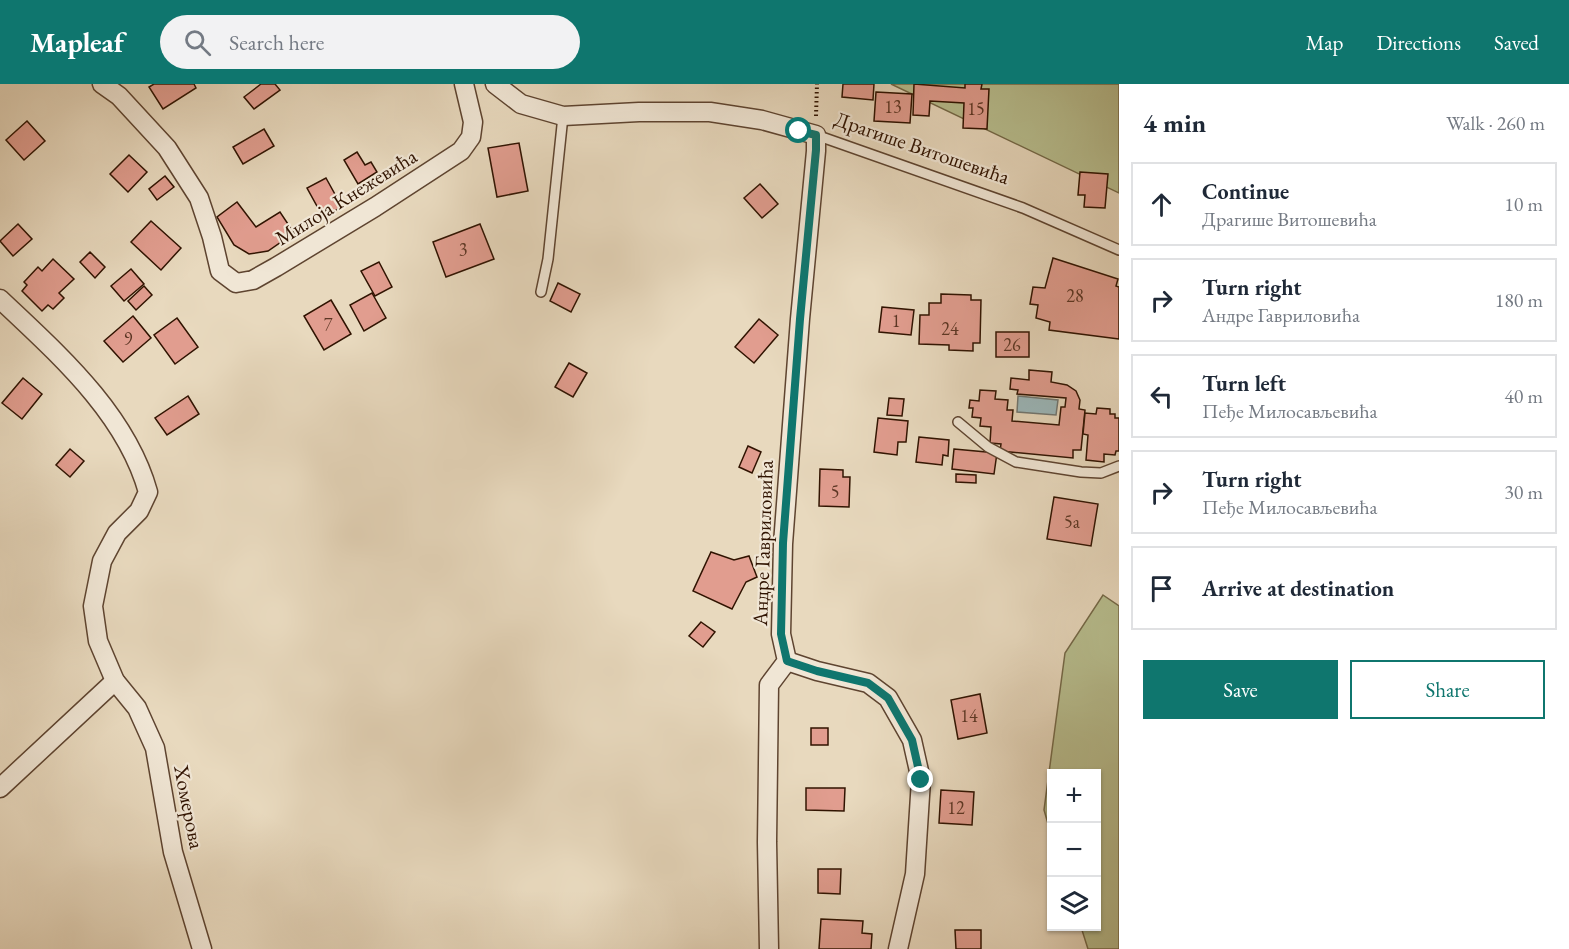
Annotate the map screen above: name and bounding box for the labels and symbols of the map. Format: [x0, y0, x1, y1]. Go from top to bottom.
house number: 13 [884, 95, 902, 118]
house number: 15 [967, 97, 985, 120]
street label: Драгише Витошевића [831, 105, 1014, 190]
route start [785, 117, 811, 143]
street label: Милоја Кнежевића [270, 142, 422, 251]
house number: 3 [459, 238, 467, 261]
house number: 28 [1066, 284, 1084, 307]
house number: 1 [892, 309, 900, 332]
house number: 7 [324, 313, 333, 336]
house number: 24 [941, 317, 959, 340]
house number: 9 [124, 327, 133, 350]
house number: 26 [1003, 333, 1021, 356]
street label: Андре Гавриловића [746, 459, 779, 627]
house number: 5 [831, 480, 839, 503]
house number: 5a [1064, 510, 1081, 533]
house number: 14 [960, 704, 978, 727]
street label: Хомерова [168, 762, 211, 852]
route end [907, 766, 933, 792]
house number: 12 [947, 796, 965, 819]

